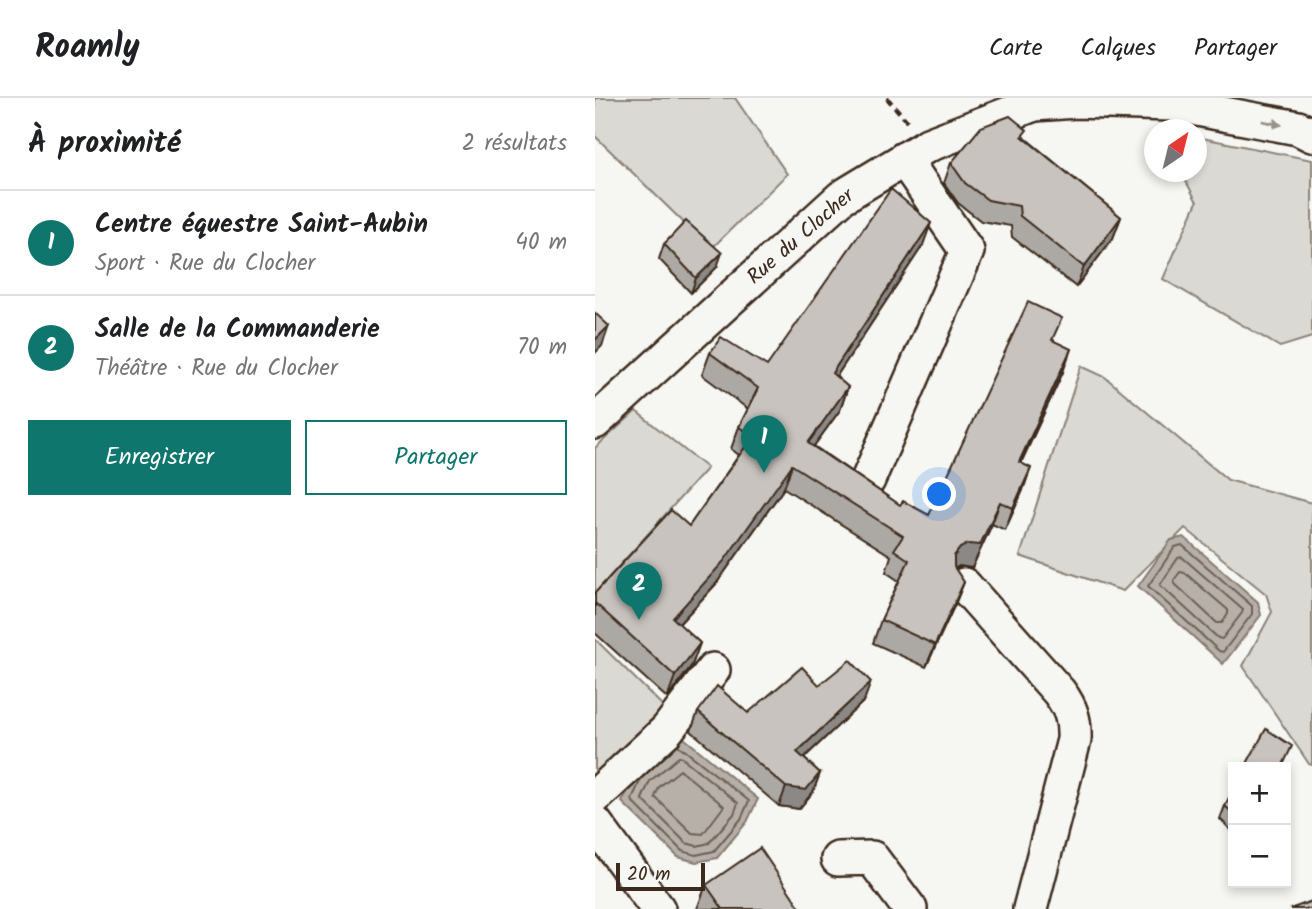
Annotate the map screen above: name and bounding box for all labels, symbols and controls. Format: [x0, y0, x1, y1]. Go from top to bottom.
text: Roamly [35, 22, 140, 75]
text: Carte [989, 29, 1043, 68]
text: Calques [1081, 29, 1156, 68]
text: Partager [1194, 29, 1277, 68]
one-way arrow [1261, 117, 1283, 128]
north arrow [1144, 119, 1207, 182]
text: À proximité [28, 120, 181, 168]
text: 2 résultats [462, 126, 567, 162]
street label: Rue du Clocher [740, 180, 863, 293]
text: Centre équestre Saint-Aubin [95, 204, 428, 246]
text: 1 [48, 225, 54, 261]
text: 40 m [515, 225, 567, 261]
text: Sport · Rue du Clocher [95, 246, 315, 282]
text: Salle de la Commanderie [95, 309, 380, 351]
text: 2 [44, 330, 58, 366]
text: 70 m [517, 330, 567, 366]
text: Théâtre · Rue du Clocher [95, 351, 338, 387]
pin: 1 [741, 415, 787, 473]
button: Enregistrer [28, 420, 291, 495]
button: Partager [305, 420, 567, 495]
your location [922, 477, 956, 511]
pin: 2 [616, 562, 662, 620]
map controls [1228, 762, 1291, 888]
button: + [1228, 762, 1291, 825]
button: − [1228, 825, 1291, 888]
scale bar [616, 860, 705, 892]
text: 20 m [627, 860, 670, 890]

